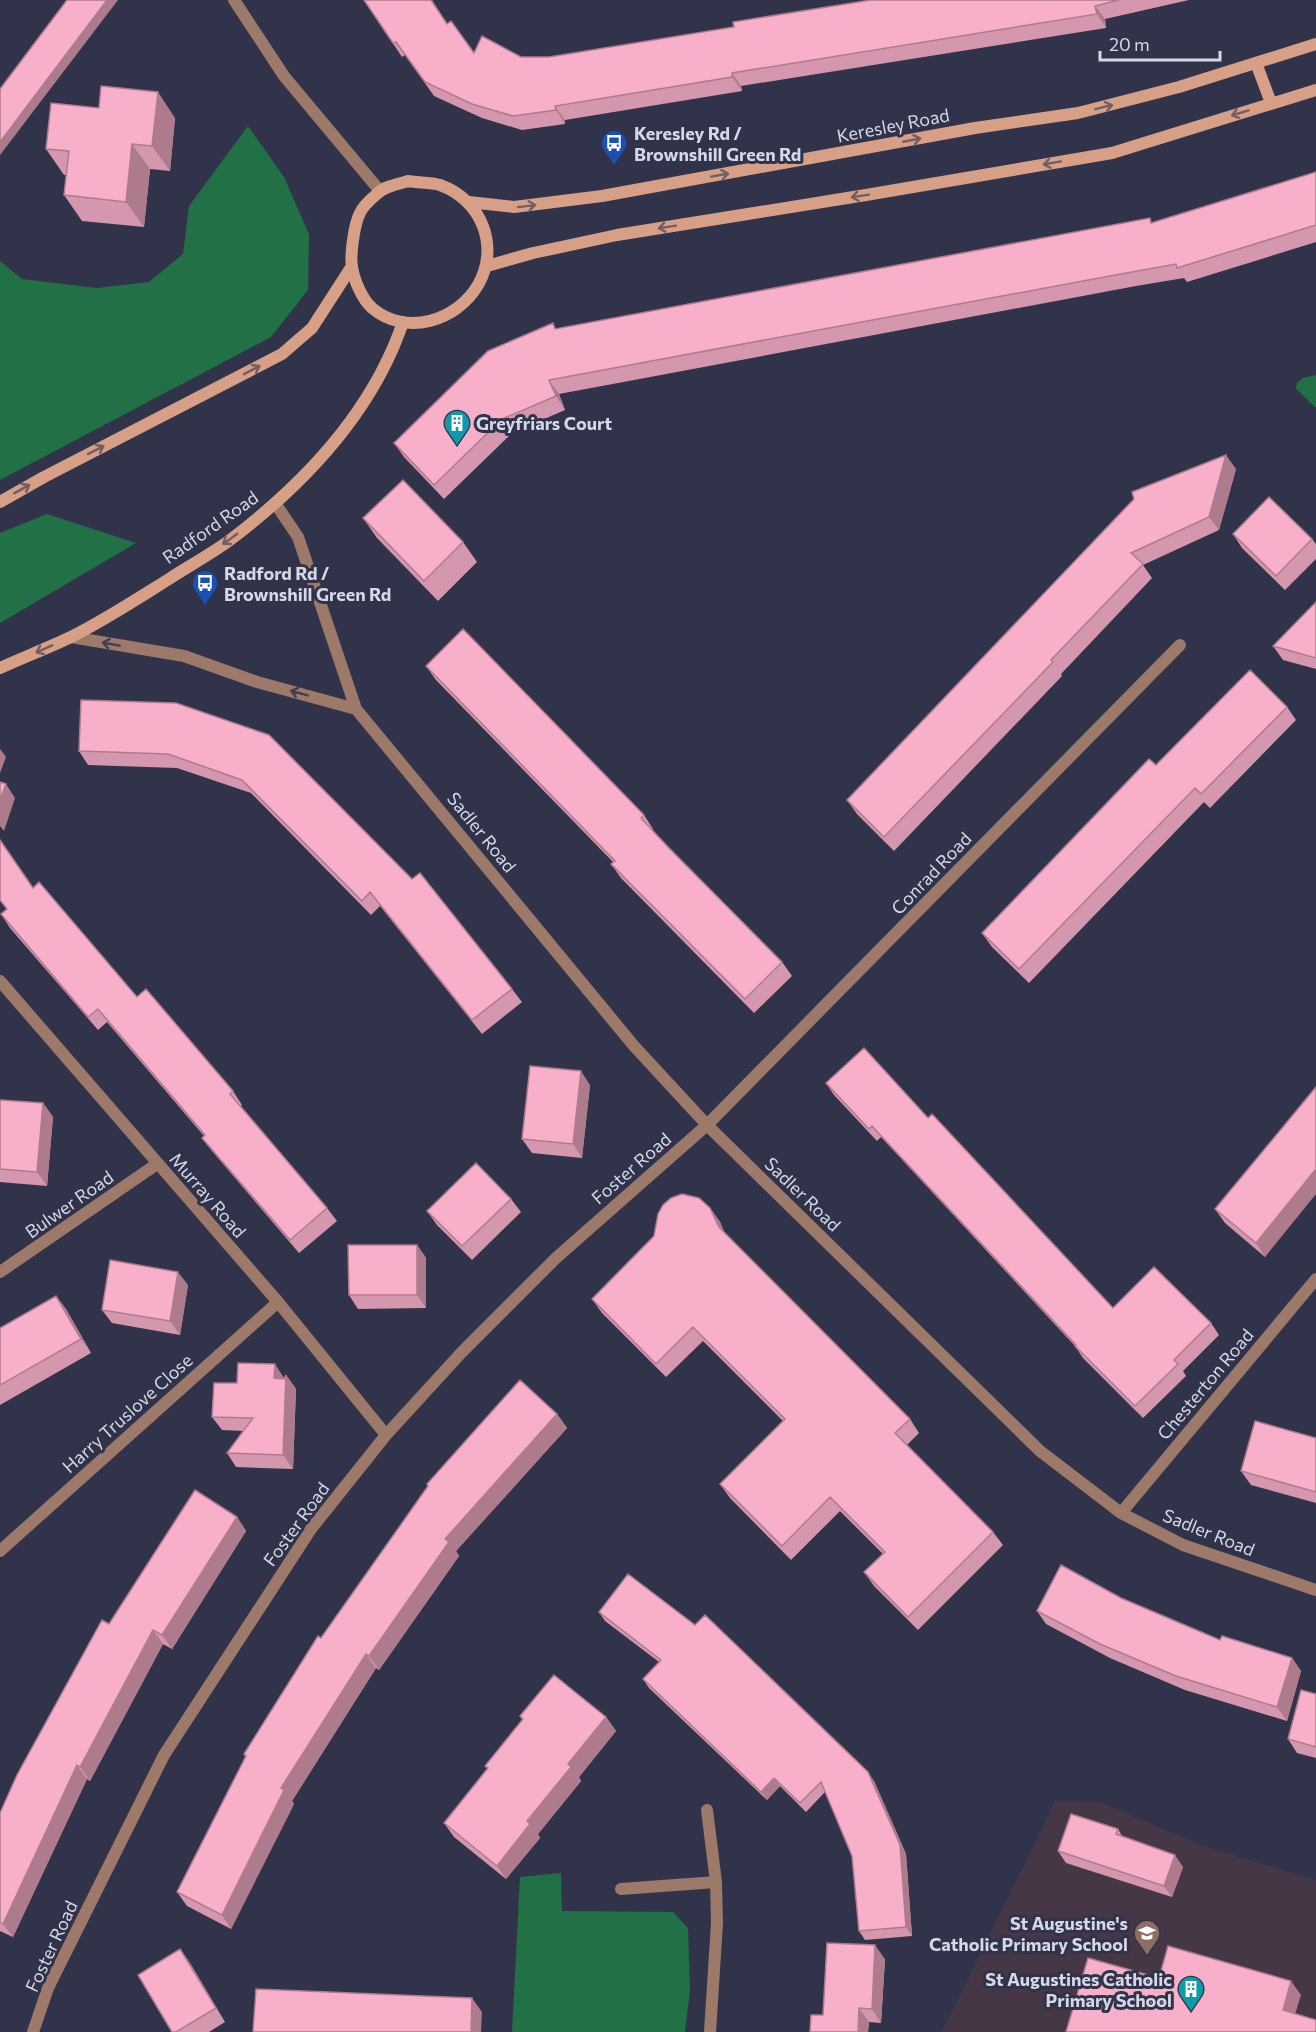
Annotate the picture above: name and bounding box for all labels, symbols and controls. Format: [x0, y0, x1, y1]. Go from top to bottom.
scale bar [1100, 24, 1220, 62]
text: 20 m [1109, 33, 1150, 55]
one-way arrow [1094, 100, 1113, 112]
street label: Keresley Road [835, 103, 951, 147]
one-way arrow [1231, 108, 1250, 119]
place label: Keresley Rd / Brownshill Green Rd [634, 122, 801, 165]
bus stop icon: Keresley Rd / Brownshill Green Rd [599, 128, 629, 166]
one-way arrow [901, 134, 921, 145]
one-way arrow [1043, 158, 1062, 169]
one-way arrow [710, 169, 729, 180]
one-way arrow [850, 191, 870, 202]
one-way arrow [517, 200, 537, 211]
one-way arrow [658, 222, 677, 233]
one-way arrow [243, 363, 261, 375]
building icon: Greyfriars Court [442, 408, 472, 446]
place label: Greyfriars Court [476, 412, 612, 434]
one-way arrow [86, 444, 104, 456]
one-way arrow [13, 483, 30, 495]
street label: Radford Road [158, 486, 262, 568]
one-way arrow [222, 533, 238, 546]
place label: Radford Rd / Brownshill Green Rd [224, 562, 391, 605]
bus stop icon: Radford Rd / Brownshill Green Rd [190, 568, 220, 606]
one-way arrow [102, 638, 122, 649]
one-way arrow [35, 643, 53, 655]
one-way arrow [290, 687, 309, 698]
street label: Sadler Road [443, 787, 521, 877]
street label: Conrad Road [886, 827, 976, 919]
street label: Foster Road [587, 1128, 675, 1208]
street label: Murray Road [165, 1148, 251, 1242]
street label: Sadler Road [760, 1152, 846, 1236]
street label: Bulwer Road [21, 1166, 117, 1242]
street label: Chesterton Road [1152, 1324, 1258, 1444]
street label: Harry Truslove Close [57, 1349, 197, 1477]
street label: Foster Road [258, 1478, 334, 1570]
street label: Sadler Road [1160, 1504, 1258, 1560]
street label: Foster Road [20, 1897, 82, 1995]
place label: St Augustine's Catholic Primary School [929, 1912, 1128, 1955]
school or university icon: St Augustine's Catholic Primary School [1132, 1918, 1162, 1956]
place label: St Augustines Catholic Primary School [985, 1968, 1172, 2011]
building icon: St Augustines Catholic Primary School [1176, 1974, 1206, 2012]

